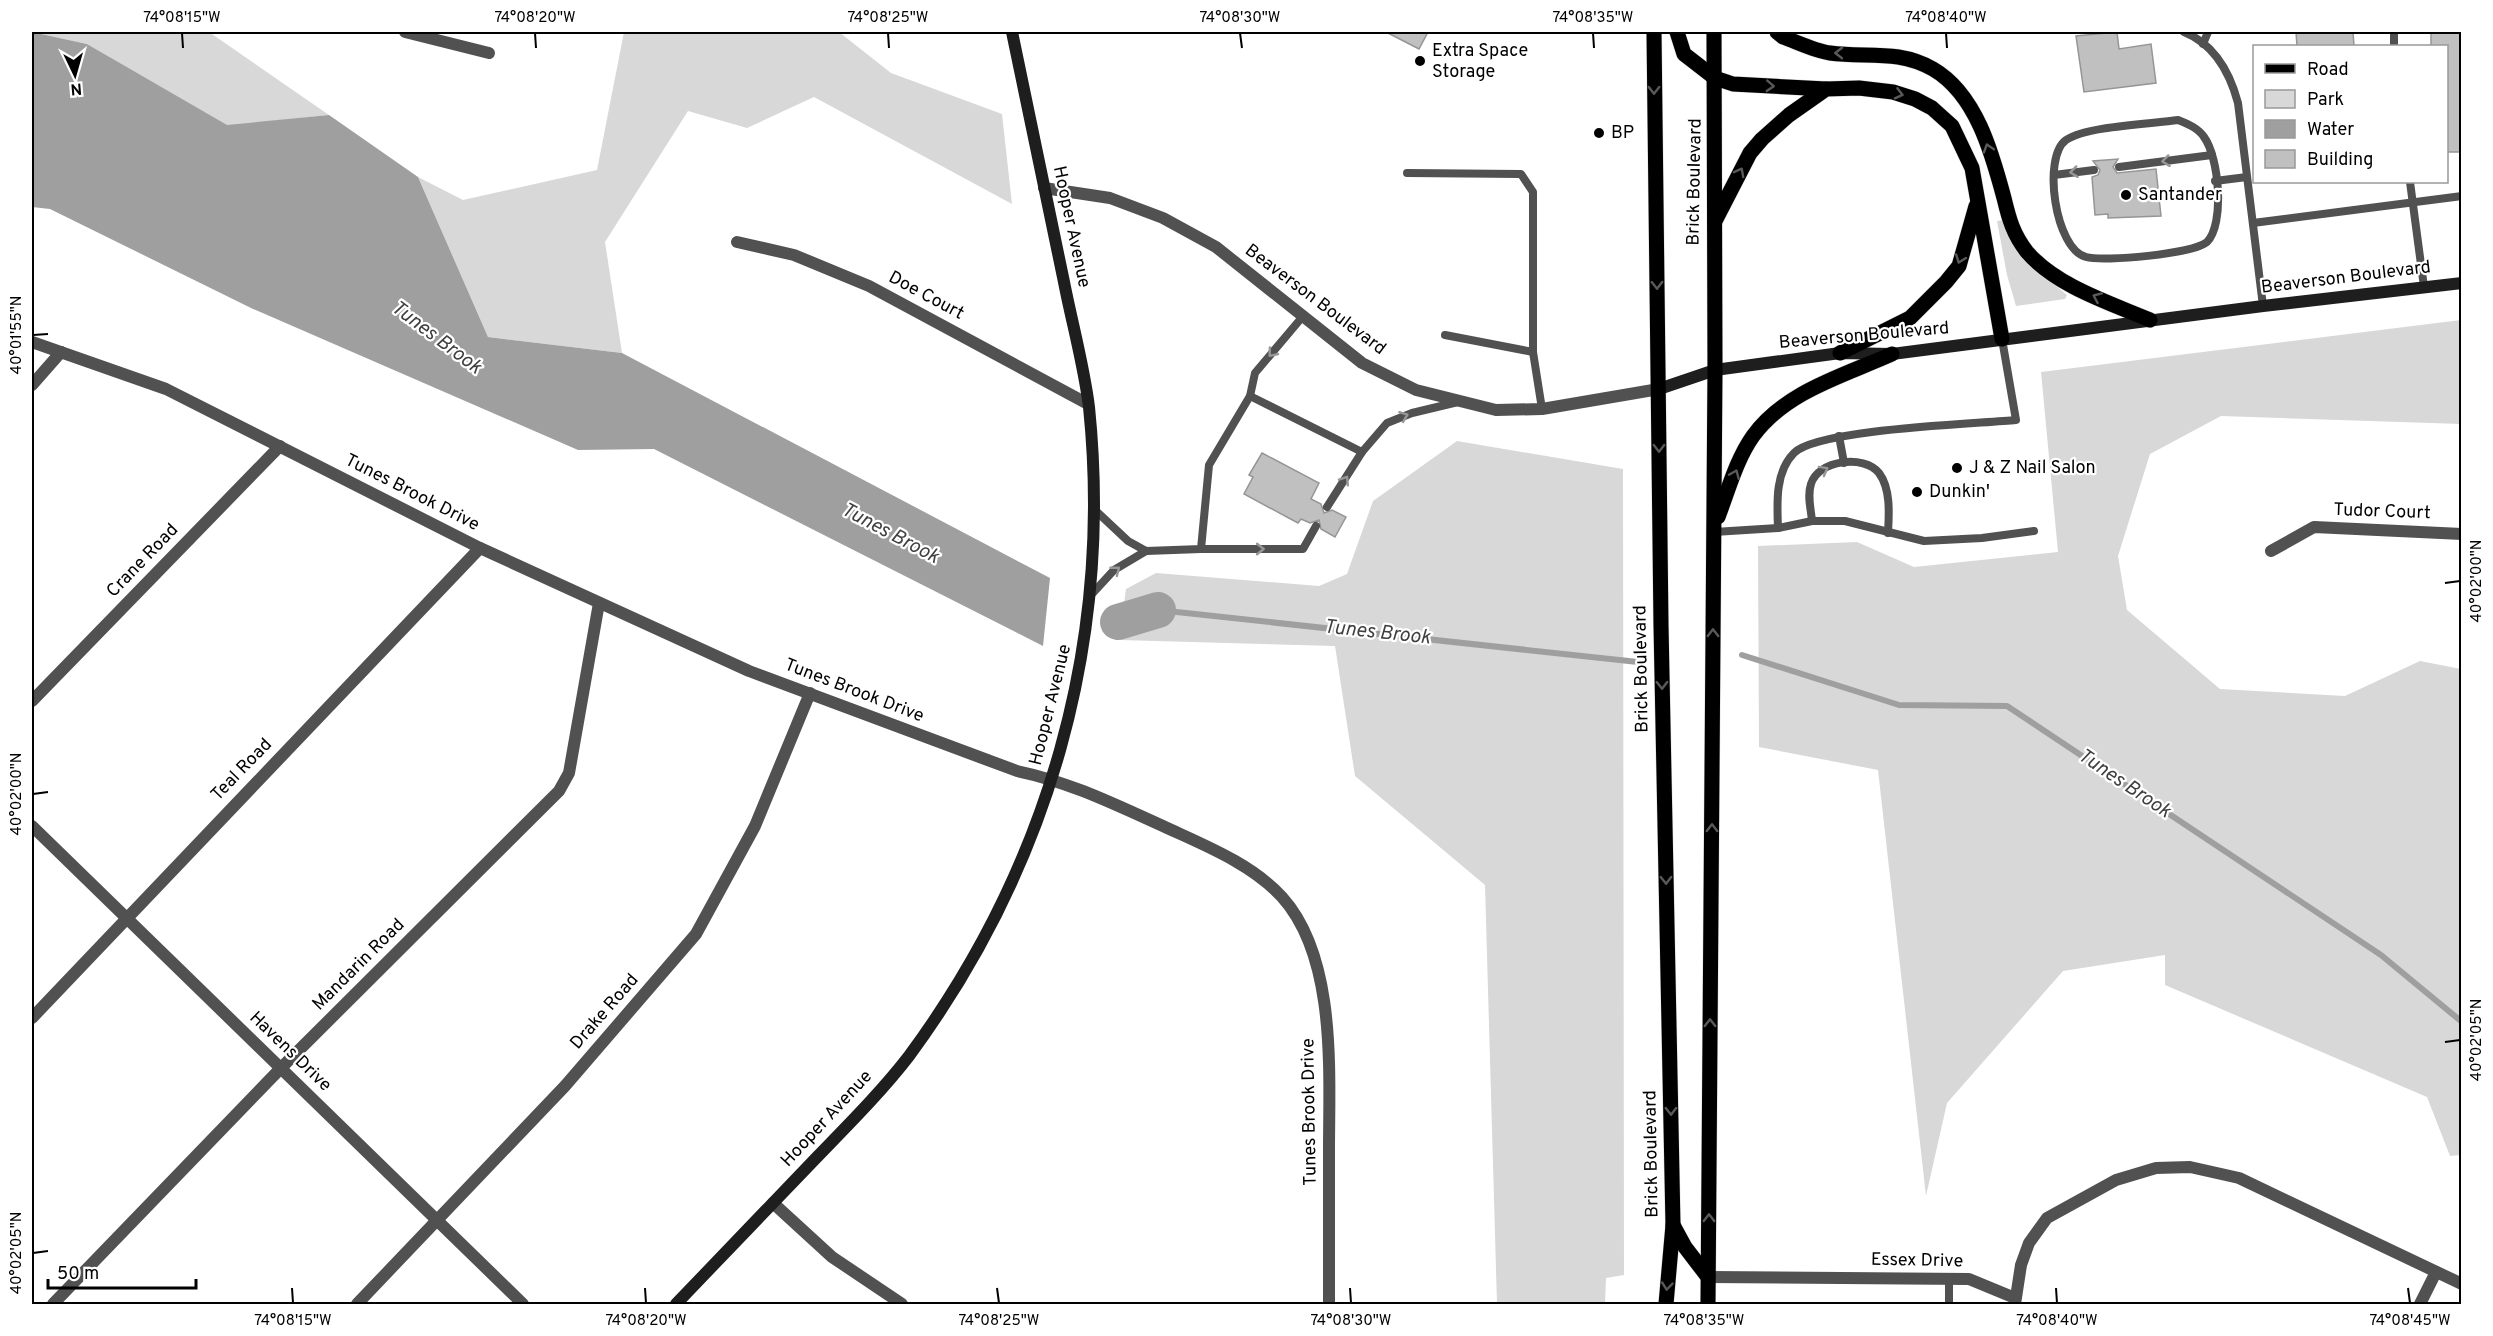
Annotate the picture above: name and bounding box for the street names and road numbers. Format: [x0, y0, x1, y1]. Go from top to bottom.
street label: Brick Boulevard [1682, 118, 1708, 246]
street label: Hooper Avenue [1047, 164, 1095, 290]
street label: Beaverson Boulevard [1240, 239, 1390, 361]
street label: Beaverson Boulevard [2260, 256, 2432, 300]
street label: Doe Court [884, 266, 968, 326]
street label: Beaverson Boulevard [1778, 317, 1950, 355]
street label: Tunes Brook Drive [341, 449, 483, 537]
street label: Tudor Court [2333, 499, 2431, 525]
street label: Crane Road [102, 519, 184, 603]
street label: Brick Boulevard [1629, 605, 1655, 733]
street label: Hooper Avenue [1025, 642, 1077, 768]
street label: Tunes Brook Drive [781, 654, 927, 728]
street label: Teal Road [206, 734, 278, 806]
street label: Mandarin Road [308, 914, 410, 1016]
street label: Drake Road [566, 969, 644, 1055]
street label: Havens Drive [244, 1007, 336, 1097]
street label: Tunes Brook Drive [1297, 1038, 1323, 1186]
street label: Hooper Avenue [776, 1066, 878, 1172]
street label: Brick Boulevard [1639, 1090, 1665, 1218]
street label: Essex Drive [1871, 1249, 1963, 1273]

